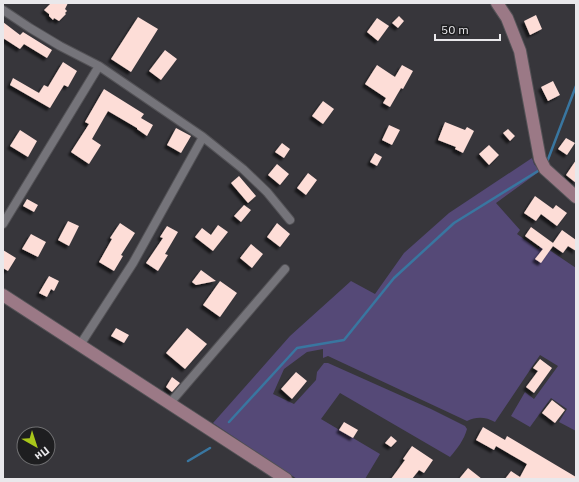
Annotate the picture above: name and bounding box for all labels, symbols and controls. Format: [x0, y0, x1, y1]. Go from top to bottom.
scale bar [435, 16, 500, 42]
text: 50 m [441, 22, 469, 37]
north arrow [16, 426, 56, 466]
text: Пн [32, 444, 52, 464]

